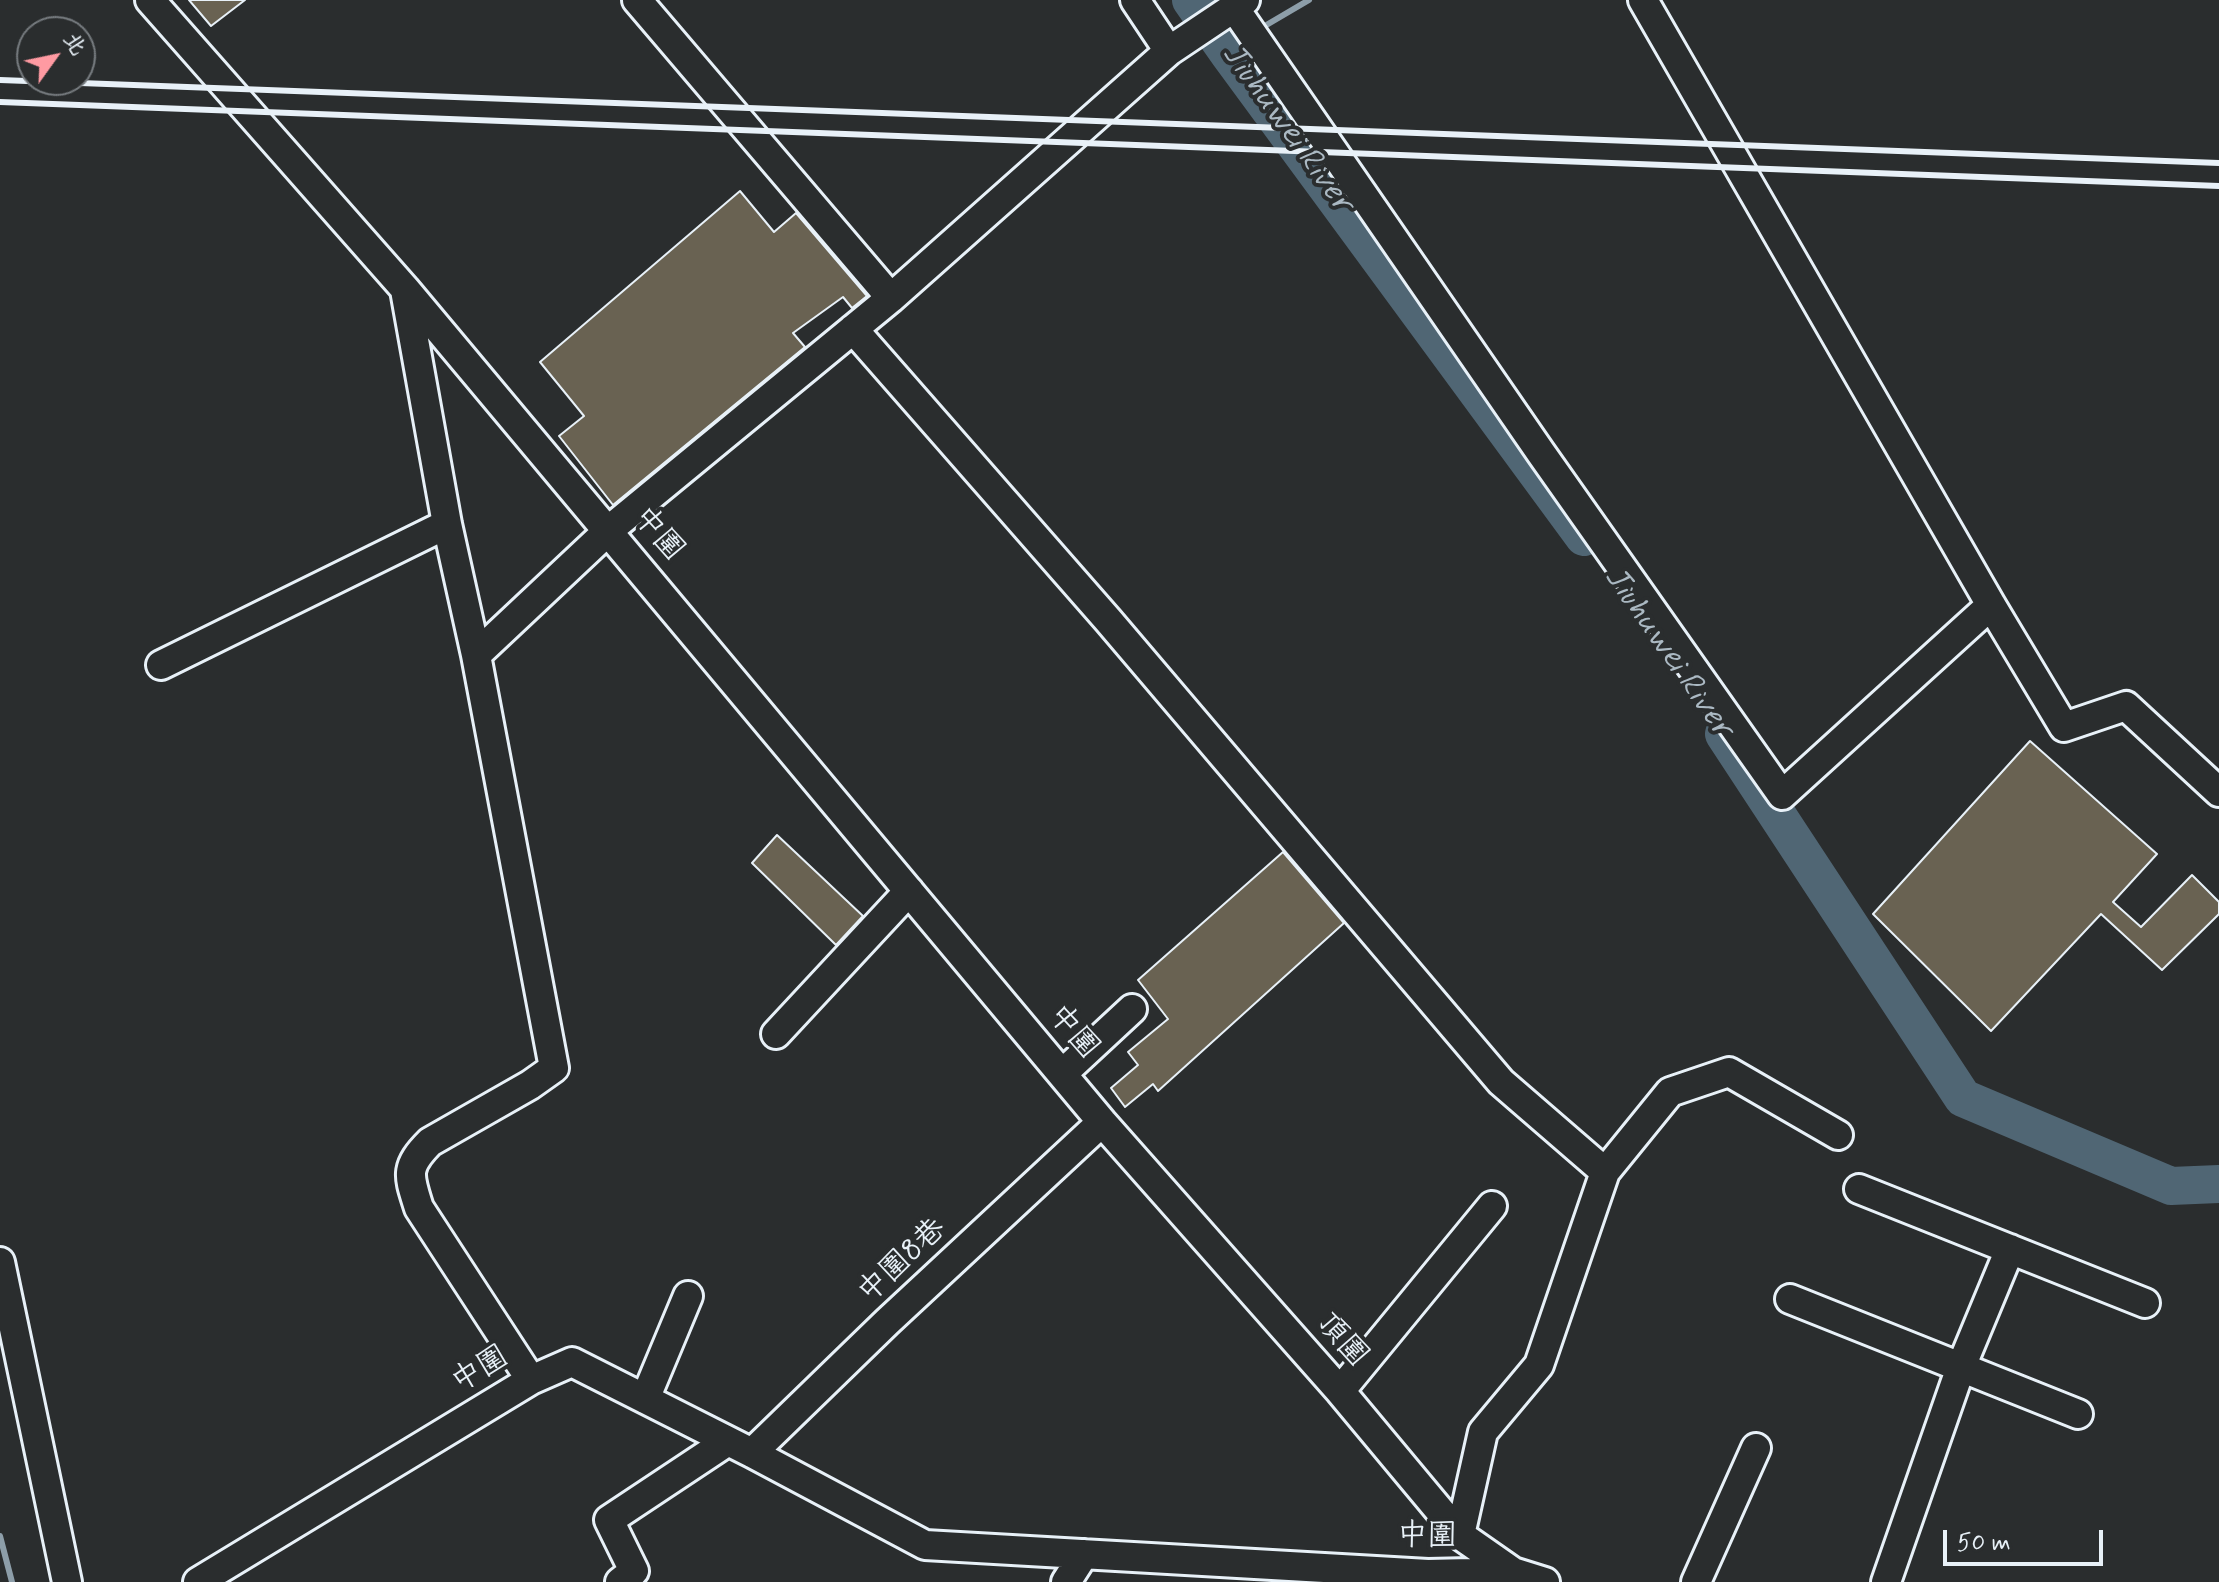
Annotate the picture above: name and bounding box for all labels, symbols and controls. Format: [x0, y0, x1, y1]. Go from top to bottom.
north arrow [16, 16, 96, 96]
text: 北 [57, 27, 92, 61]
water label: Jiuhuwei River [1212, 37, 1360, 221]
street label: 中圍 [624, 500, 690, 570]
water label: Jiuhuwei River [1594, 561, 1740, 745]
street label: 中圍 [1039, 998, 1105, 1068]
street label: 中圍8巷 [852, 1212, 954, 1312]
street label: 頂圍 [1308, 1307, 1374, 1375]
street label: 中圍 [446, 1340, 516, 1402]
scale bar [1947, 1514, 2107, 1564]
street label: 中圍 [1397, 1519, 1457, 1557]
text: 50 m [1957, 1528, 2011, 1559]

